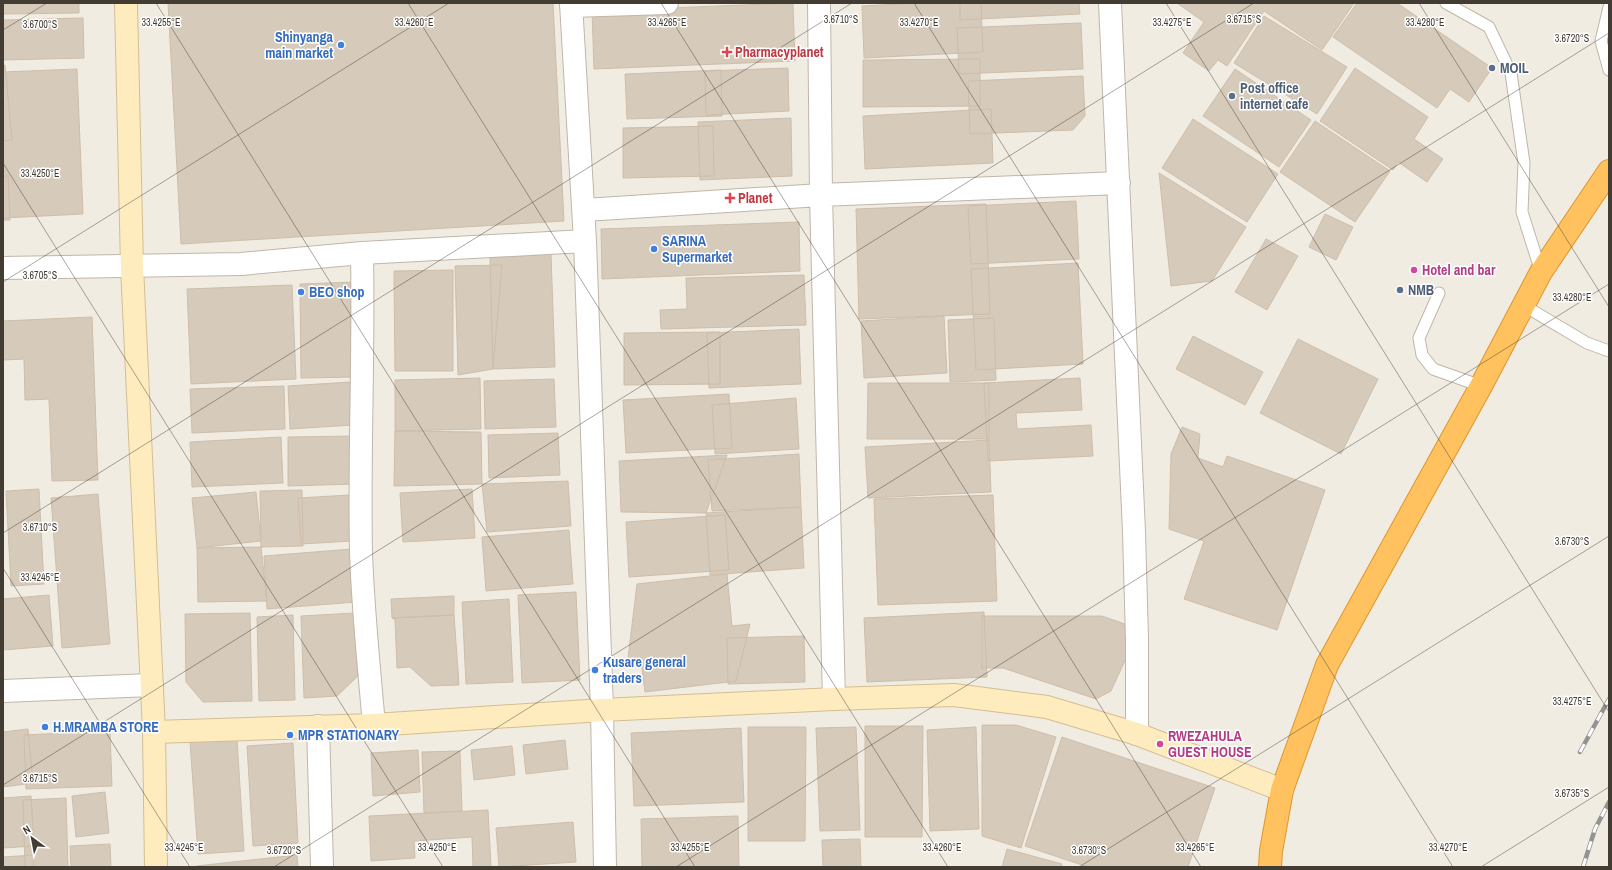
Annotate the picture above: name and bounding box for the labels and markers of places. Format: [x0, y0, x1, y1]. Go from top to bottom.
place label: Shinyanga main market [265, 28, 334, 62]
marker: Shinyanga main market [336, 40, 346, 50]
place label: Pharmacyplanet [735, 43, 824, 61]
marker: Pharmacyplanet [722, 47, 732, 57]
place label: MOIL [1500, 59, 1529, 77]
marker: MOIL [1487, 63, 1497, 73]
place label: Post office internet cafe [1240, 79, 1308, 113]
marker: Post office internet cafe [1227, 91, 1237, 101]
place label: Planet [738, 189, 773, 207]
marker: Planet [725, 193, 735, 203]
place label: SARINA Supermarket [662, 232, 732, 266]
marker: SARINA Supermarket [649, 244, 659, 254]
place label: Hotel and bar [1422, 261, 1496, 279]
marker: Hotel and bar [1409, 265, 1419, 275]
place label: NMB [1408, 281, 1434, 299]
place label: BEO shop [309, 283, 365, 301]
marker: NMB [1395, 285, 1405, 295]
marker: BEO shop [296, 287, 306, 297]
place label: Kusare general traders [603, 653, 686, 687]
marker: Kusare general traders [590, 665, 600, 675]
place label: H.MRAMBA STORE [53, 718, 159, 736]
marker: H.MRAMBA STORE [40, 722, 50, 732]
place label: MPR STATIONARY [298, 726, 400, 744]
place label: RWEZAHULA GUEST HOUSE [1168, 727, 1252, 761]
marker: MPR STATIONARY [285, 730, 295, 740]
marker: RWEZAHULA GUEST HOUSE [1155, 739, 1165, 749]

